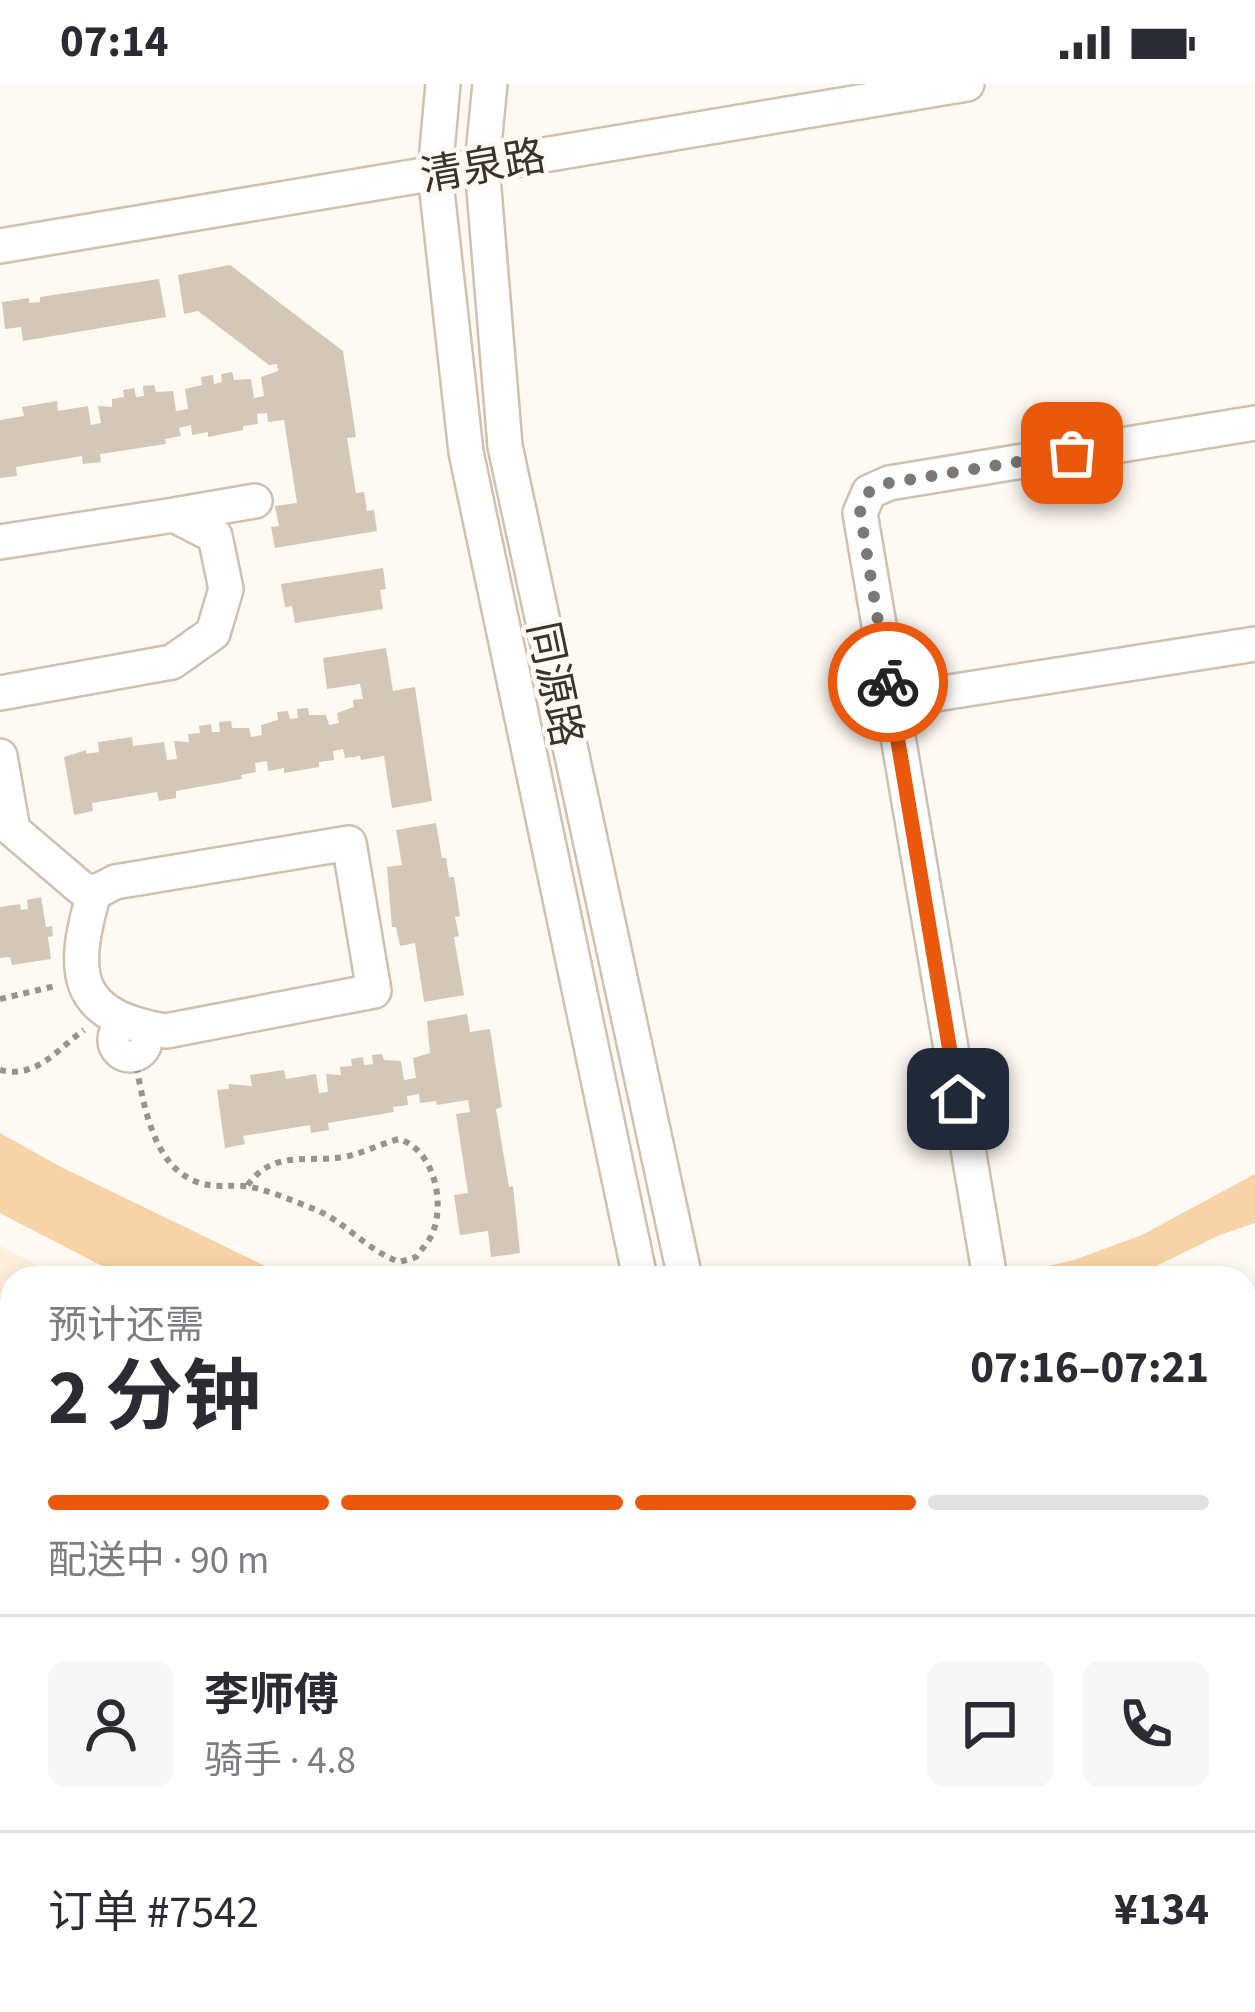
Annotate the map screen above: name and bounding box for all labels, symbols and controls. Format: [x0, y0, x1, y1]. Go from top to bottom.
text: 07:14 [60, 10, 169, 74]
street label: 清泉路 [416, 126, 551, 207]
pin [1021, 402, 1123, 504]
icon: bag [1039, 420, 1105, 486]
street label: 同源路 [512, 617, 596, 752]
courier [828, 622, 948, 742]
icon: bike [855, 649, 921, 715]
pin [907, 1048, 1009, 1150]
icon: home [925, 1066, 991, 1132]
text: 预计还需 [48, 1298, 204, 1354]
text: 07:16–07:21 [970, 1336, 1209, 1400]
text: 2 分钟 [48, 1343, 261, 1454]
text: 配送中 · 90 m [48, 1533, 269, 1589]
button: person [48, 1661, 174, 1787]
button: chat [927, 1661, 1053, 1787]
button: phone [1083, 1661, 1209, 1787]
text: 李师傅 [204, 1664, 339, 1728]
text: 骑手 · 4.8 [204, 1733, 356, 1789]
text: ¥134 [1114, 1878, 1209, 1942]
text: 订单 #7542 [48, 1881, 259, 1945]

